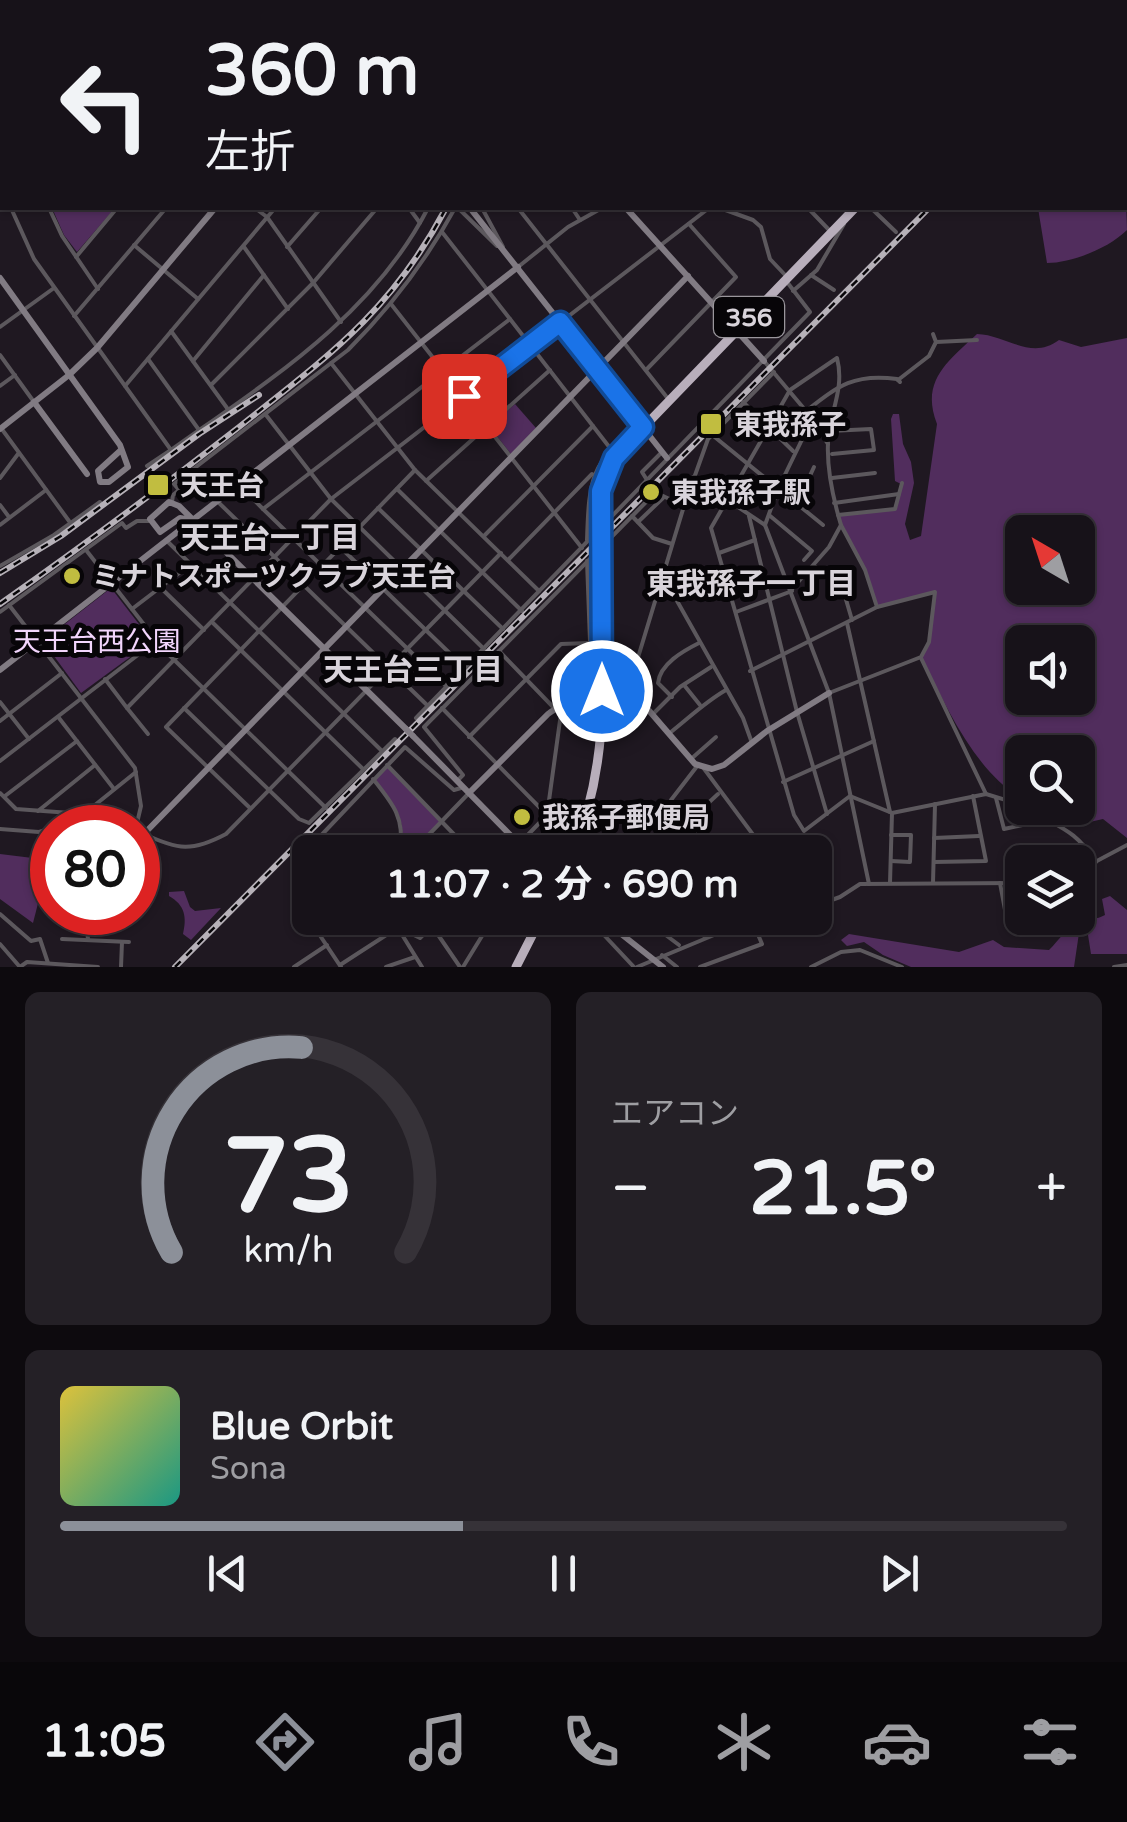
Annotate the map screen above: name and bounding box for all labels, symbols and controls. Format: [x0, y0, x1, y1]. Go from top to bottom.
text: 360 m [205, 30, 419, 114]
icon: left [40, 40, 170, 170]
text: 左折 [205, 126, 295, 180]
road number: 356 [714, 297, 784, 337]
pin [422, 354, 507, 439]
icon: arrive [437, 369, 492, 424]
place label: 東我孫子 [734, 408, 846, 442]
marker: 東我孫子 [698, 411, 724, 437]
place label: 天王台 [180, 469, 264, 503]
marker: 天王台 [145, 472, 171, 498]
place label: 東我孫子駅 [671, 476, 811, 510]
marker: 東我孫子駅 [640, 481, 662, 503]
north arrow [1005, 515, 1095, 605]
map controls [1005, 515, 1095, 935]
district label: 天王台一丁目 [180, 520, 360, 557]
place label: ミナトスポーツクラブ天王台 [92, 560, 455, 594]
marker: ミナトスポーツクラブ天王台 [61, 565, 83, 587]
district label: 東我孫子一丁目 [646, 566, 856, 603]
park label: 天王台西公園 [13, 625, 181, 659]
button: sound [1005, 625, 1095, 715]
position arrow [550, 639, 654, 743]
district label: 天王台三丁目 [323, 652, 503, 689]
button: search [1005, 735, 1095, 825]
place label: 我孫子郵便局 [542, 801, 710, 835]
speed limit sign: 80 [30, 805, 160, 935]
marker: 我孫子郵便局 [511, 806, 533, 828]
button: layers [1005, 845, 1095, 935]
text: 11:07 · 2 分 · 690 m [386, 862, 738, 908]
text: エアコン [611, 1095, 739, 1133]
text: 73 [223, 1115, 353, 1240]
text: 21.5° [749, 1144, 937, 1234]
text: − [611, 1156, 650, 1222]
text: + [1036, 1156, 1067, 1222]
text: km/h [243, 1229, 333, 1272]
text: Blue Orbit [210, 1404, 393, 1450]
text: Sona [210, 1450, 287, 1488]
icon: previous [200, 1546, 255, 1601]
icon: pause [536, 1546, 591, 1601]
icon: next [872, 1546, 927, 1601]
icon: directions [250, 1707, 320, 1777]
icon: music [403, 1707, 473, 1777]
icon: phone [556, 1707, 626, 1777]
icon: climate [709, 1707, 779, 1777]
icon: car [862, 1707, 932, 1777]
icon: filters [1015, 1707, 1085, 1777]
text: 11:05 [42, 1715, 166, 1769]

